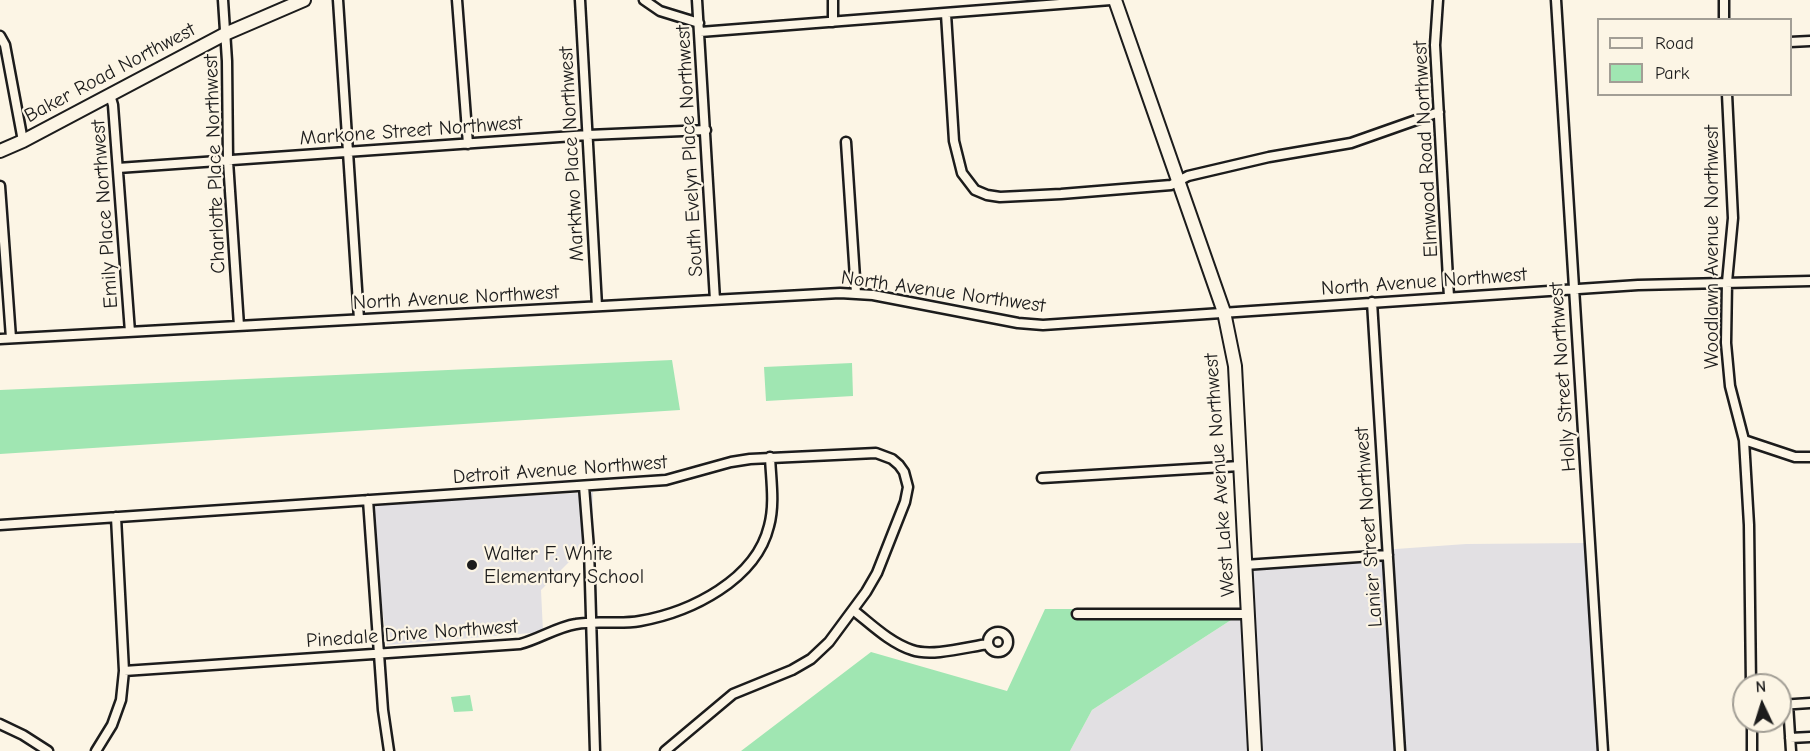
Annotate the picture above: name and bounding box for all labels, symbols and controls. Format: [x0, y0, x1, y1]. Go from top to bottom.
street label: Baker Road Northwest [20, 18, 200, 128]
legend [1597, 18, 1792, 96]
street label: South Evelyn Place Northwest [671, 25, 709, 277]
text: Road [1655, 33, 1694, 54]
street label: Elmwood Road Northwest [1408, 40, 1444, 258]
street label: Marktwo Place Northwest [554, 46, 590, 262]
street label: Charlotte Place Northwest [199, 54, 231, 274]
text: Park [1655, 63, 1689, 84]
street label: Markone Street Northwest [299, 111, 523, 151]
street label: Emily Place Northwest [86, 119, 124, 309]
street label: Woodlawn Avenue Northwest [1700, 125, 1724, 369]
street label: North Avenue Northwest [1320, 263, 1528, 301]
street label: North Avenue Northwest [839, 266, 1047, 318]
street label: North Avenue Northwest [352, 281, 560, 315]
street label: Holly Street Northwest [1544, 281, 1582, 473]
street label: West Lake Avenue Northwest [1200, 352, 1240, 598]
street label: Lanier Street Northwest [1350, 426, 1388, 628]
street label: Detroit Avenue Northwest [452, 451, 668, 489]
place label: Walter F. White Elementary School [484, 542, 644, 589]
marker: Walter F. White Elementary School [465, 558, 479, 572]
street label: Pinedale Drive Northwest [305, 615, 519, 653]
north arrow [1732, 673, 1792, 733]
text: N [1755, 678, 1767, 696]

